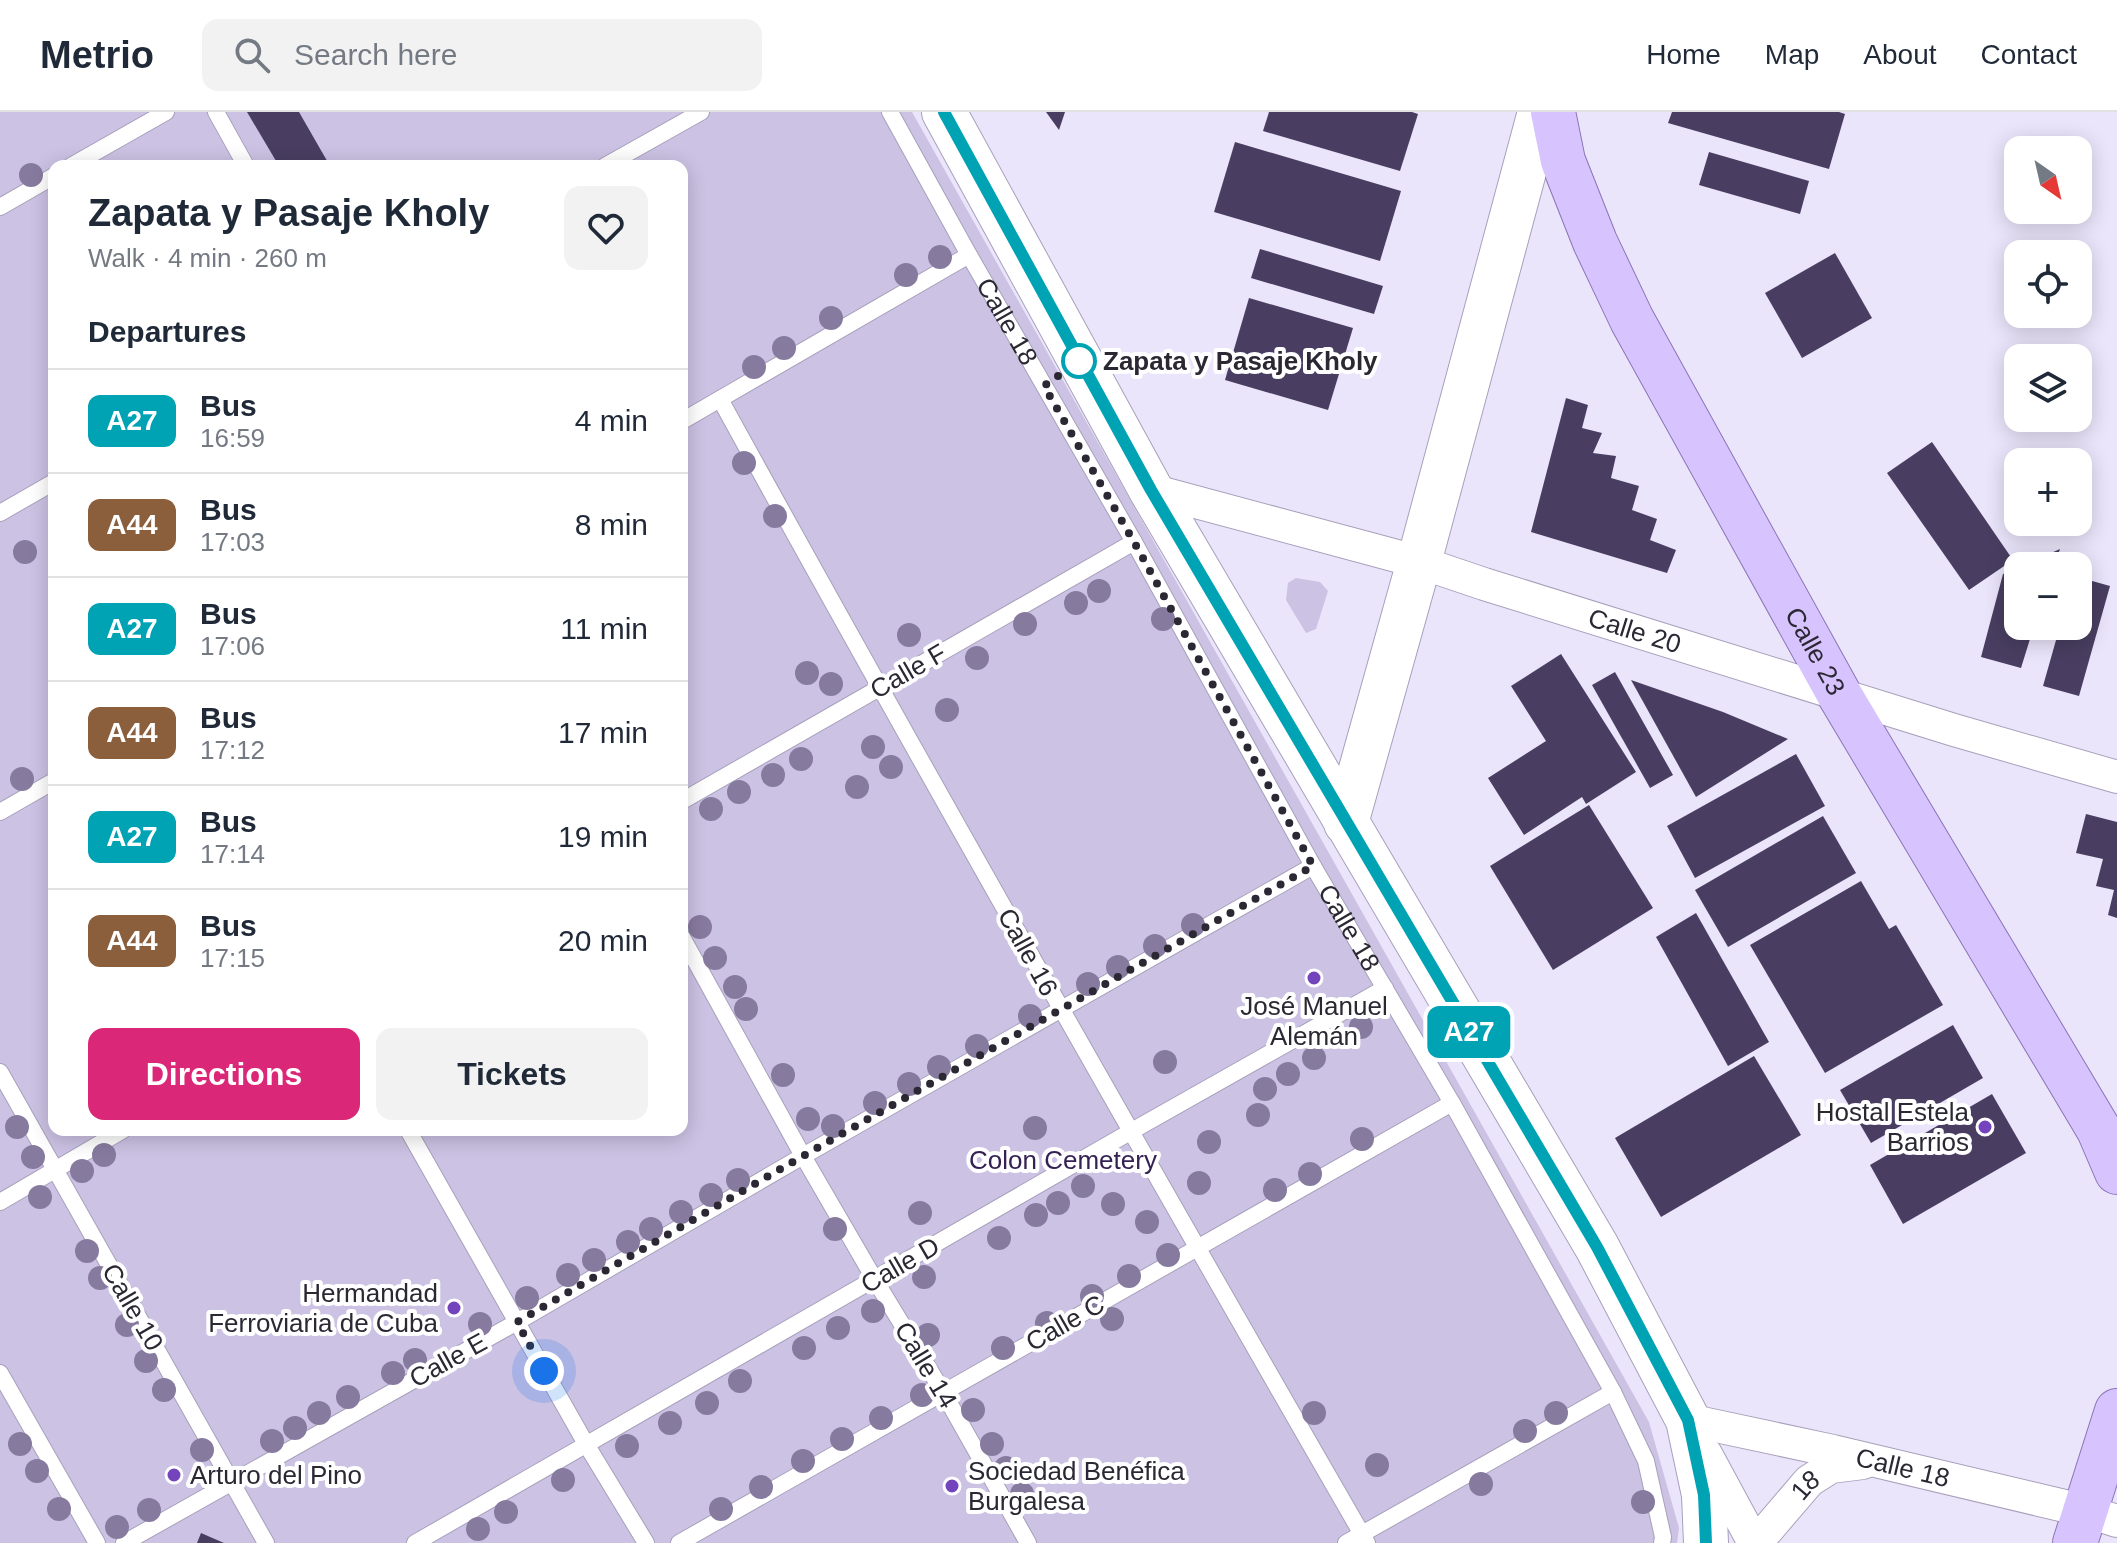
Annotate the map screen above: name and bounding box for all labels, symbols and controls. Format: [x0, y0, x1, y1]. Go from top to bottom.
search box [202, 19, 762, 91]
icon: search [230, 33, 274, 77]
text: Metrio [40, 34, 154, 76]
text: Search here [294, 38, 457, 71]
text: Home [1646, 39, 1721, 70]
text: Map [1765, 39, 1819, 70]
text: About [1863, 39, 1937, 70]
text: Contact [1981, 39, 2077, 70]
north arrow [2004, 136, 2092, 224]
map controls [2004, 136, 2092, 640]
button: heart [564, 186, 648, 270]
text: Zapata y Pasaje Kholy [88, 192, 489, 234]
button: locate [2004, 240, 2092, 328]
text: Walk · 4 min · 260 m [88, 243, 327, 273]
street label: Calle 18 [970, 273, 1044, 370]
text: Departures [88, 315, 246, 348]
marker: Zapata y Pasaje Kholy [1062, 344, 1096, 378]
button: layers [2004, 344, 2092, 432]
place label: Zapata y Pasaje Kholy [1103, 346, 1378, 376]
text: Bus [200, 389, 257, 422]
text: 4 min [575, 404, 648, 437]
text: A27 [106, 405, 158, 436]
text: 16:59 [200, 423, 265, 453]
button: + [2004, 448, 2092, 536]
text: Bus [200, 493, 257, 526]
text: 8 min [575, 508, 648, 541]
text: A44 [106, 509, 158, 540]
text: 17:03 [200, 527, 265, 557]
button: − [2004, 552, 2092, 640]
text: Bus [200, 597, 257, 630]
street label: Calle 20 [1585, 602, 1685, 659]
street label: Calle 23 [1779, 602, 1852, 700]
text: 11 min [560, 612, 648, 645]
text: A27 [106, 613, 158, 644]
text: 17:06 [200, 631, 265, 661]
street label: Calle F [865, 637, 951, 705]
text: Bus [200, 701, 257, 734]
text: 17 min [558, 716, 648, 749]
text: A44 [106, 717, 158, 748]
text: 17:12 [200, 735, 265, 765]
text: Bus [200, 805, 257, 838]
text: 19 min [558, 820, 648, 853]
text: A27 [106, 821, 158, 852]
text: 17:14 [200, 839, 265, 869]
street label: Calle 18 [1312, 879, 1386, 976]
street label: Calle 16 [992, 903, 1064, 1001]
text: Bus [200, 909, 257, 942]
text: 20 min [558, 924, 648, 957]
text: A44 [106, 925, 158, 956]
text: 17:15 [200, 943, 265, 973]
marker: José Manuel Alemán [1305, 969, 1323, 987]
place label: José Manuel Alemán [1240, 991, 1388, 1051]
line badge: A27 [1423, 1006, 1515, 1058]
text: A27 [1443, 1016, 1495, 1047]
button: Directions [88, 1028, 360, 1120]
button: Tickets [376, 1028, 648, 1120]
place label: Hostal Estela Barrios [1816, 1097, 1970, 1157]
marker: Hostal Estela Barrios [1976, 1118, 1994, 1136]
park label: Colon Cemetery [969, 1145, 1157, 1175]
street label: Calle D [856, 1231, 944, 1299]
street label: Calle 10 [96, 1258, 170, 1356]
place label: Hermandad Ferroviaria de Cuba [208, 1278, 439, 1338]
street label: Calle C [1021, 1289, 1109, 1357]
marker: Hermandad Ferroviaria de Cuba [445, 1299, 463, 1317]
street label: Calle 14 [889, 1316, 963, 1414]
street label: Calle E [404, 1327, 492, 1393]
your location [524, 1351, 564, 1391]
street label: Calle 18 [1853, 1442, 1953, 1493]
place label: Sociedad Benéfica Burgalesa [968, 1456, 1185, 1516]
place label: Arturo del Pino [190, 1460, 362, 1490]
street label: 18 [1785, 1464, 1825, 1506]
marker: Arturo del Pino [165, 1466, 183, 1484]
marker: Sociedad Benéfica Burgalesa [943, 1477, 961, 1495]

